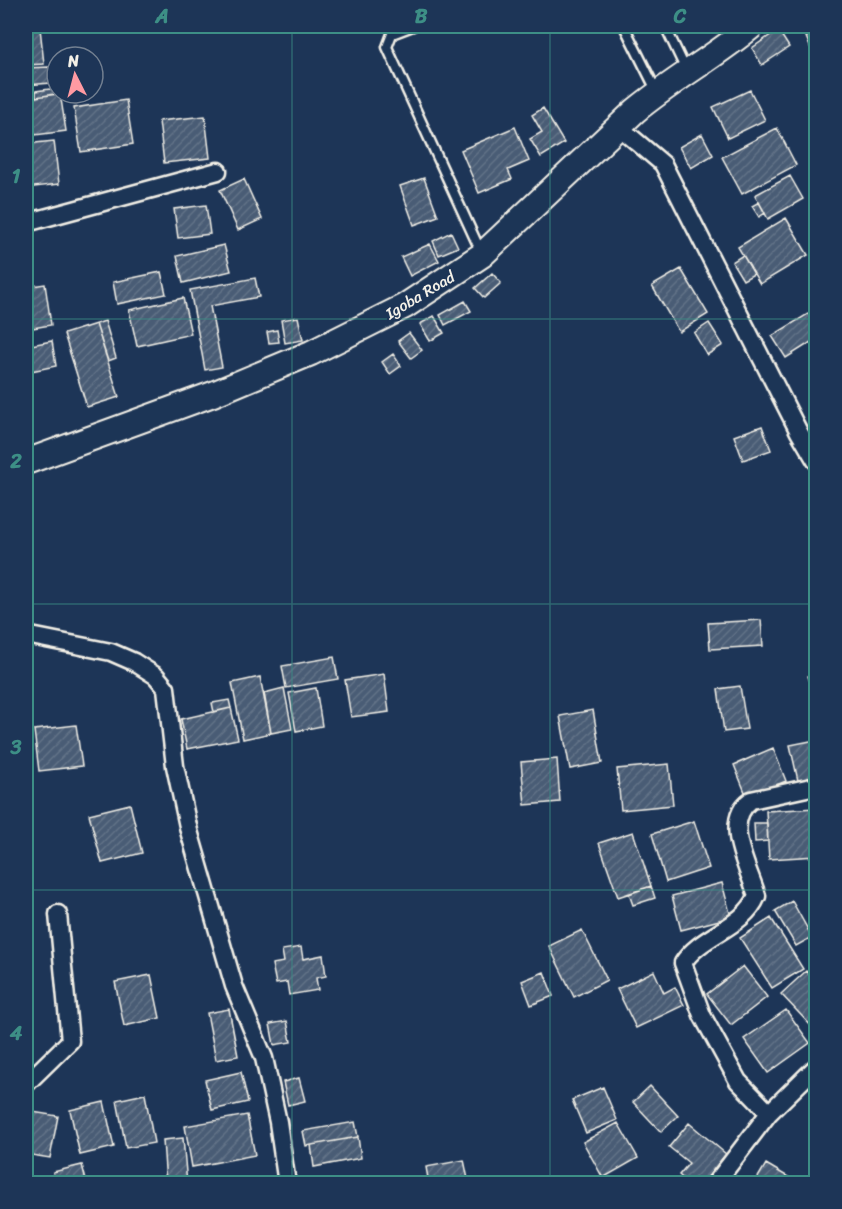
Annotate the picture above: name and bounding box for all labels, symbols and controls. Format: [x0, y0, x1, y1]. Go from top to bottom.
text: A [154, 0, 169, 34]
text: B [415, 0, 428, 34]
text: C [673, 0, 687, 34]
north arrow [45, 45, 105, 105]
text: N [65, 45, 81, 76]
text: 1 [12, 159, 21, 194]
street label: Igoba Road [379, 262, 462, 328]
text: 2 [9, 444, 22, 479]
text: 3 [10, 730, 22, 765]
text: 4 [9, 1016, 23, 1051]

